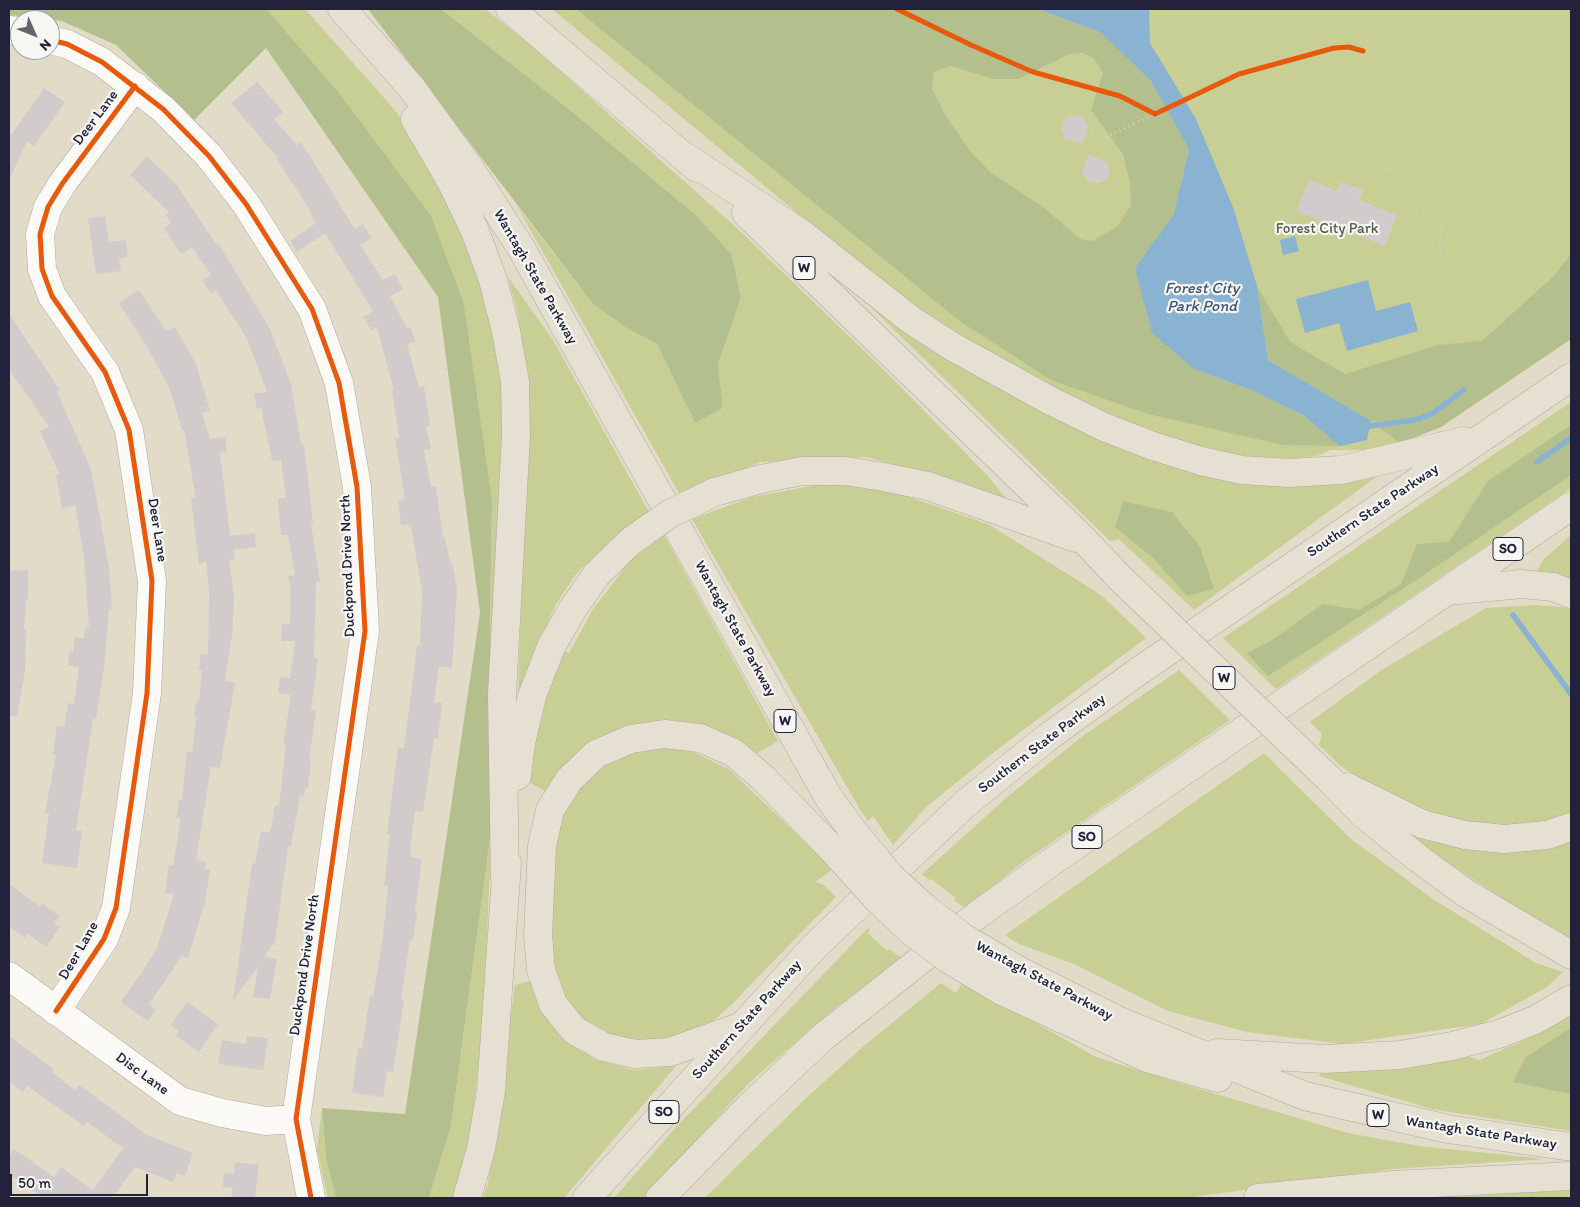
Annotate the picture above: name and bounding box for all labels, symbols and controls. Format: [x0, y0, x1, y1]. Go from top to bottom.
north arrow [10, 10, 60, 60]
text: N [36, 36, 55, 54]
street label: Deer Lane [69, 87, 123, 149]
street label: Wantagh State Parkway [489, 206, 581, 348]
park label: Forest City Park [1276, 220, 1378, 238]
road number: W [793, 256, 815, 280]
water label: Forest City Park Pond [1165, 279, 1239, 317]
street label: Southern State Parkway [1304, 460, 1442, 562]
street label: Duckpond Drive North [337, 494, 359, 638]
street label: Deer Lane [143, 497, 171, 563]
road number: SO [1493, 538, 1523, 560]
street label: Wantagh State Parkway [690, 558, 780, 700]
road number: W [1213, 666, 1235, 690]
street label: Southern State Parkway [975, 690, 1109, 798]
road number: W [774, 709, 796, 732]
road number: SO [1072, 826, 1102, 849]
street label: Duckpond Drive North [286, 893, 324, 1037]
street label: Deer Lane [55, 919, 103, 983]
street label: Wantagh State Parkway [972, 937, 1116, 1025]
street label: Southern State Parkway [689, 956, 805, 1084]
street label: Disc Lane [112, 1049, 172, 1099]
road number: SO [649, 1100, 679, 1124]
road number: W [1367, 1104, 1389, 1126]
street label: Wantagh State Parkway [1404, 1112, 1558, 1154]
scale bar [12, 1164, 150, 1196]
text: 50 m [18, 1174, 51, 1192]

